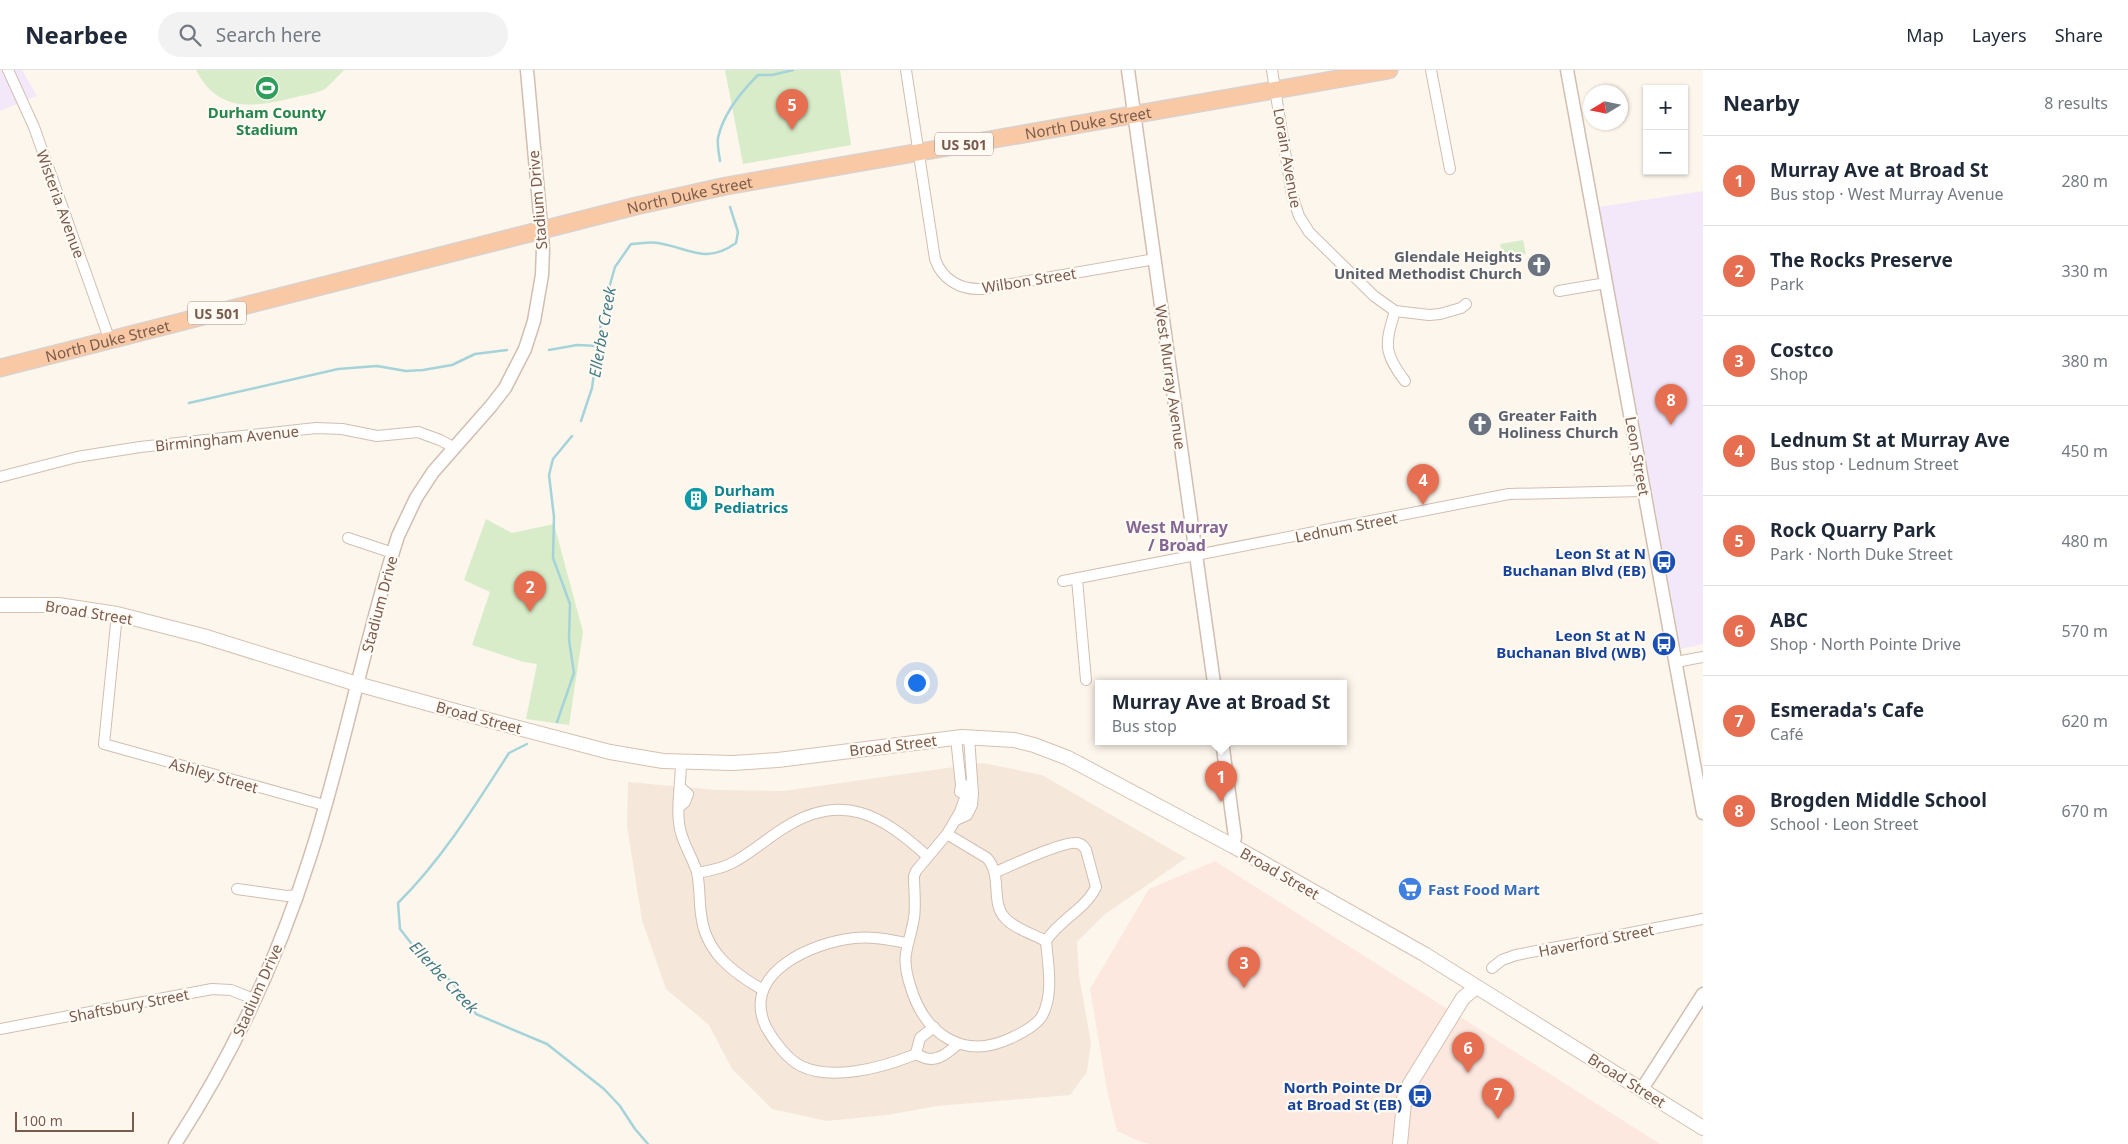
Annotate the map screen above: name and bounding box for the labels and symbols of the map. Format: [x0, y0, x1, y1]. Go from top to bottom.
sports icon: Durham County Stadium [254, 75, 280, 101]
north arrow [1583, 85, 1628, 130]
pin: 5 [776, 89, 808, 130]
place label: Durham County Stadium [208, 102, 327, 139]
street label: North Duke Street [1023, 102, 1153, 144]
street label: Lorain Avenue [1269, 107, 1307, 209]
road number: US 501 [935, 132, 993, 156]
street label: Wisteria Avenue [32, 147, 90, 261]
street label: Stadium Drive [523, 150, 551, 250]
street label: North Duke Street [625, 171, 754, 218]
place label: Glendale Heights United Methodist Church [1334, 246, 1522, 283]
church icon: Glendale Heights United Methodist Church [1526, 252, 1552, 278]
street label: Wilbon Street [980, 263, 1078, 297]
water label: Ellerbe Creek [583, 284, 621, 379]
road number: US 501 [188, 302, 246, 324]
street label: West Murray Avenue [1151, 303, 1191, 451]
street label: North Duke Street [43, 315, 173, 366]
pin: 8 [1655, 384, 1687, 425]
place label: Greater Faith Holiness Church [1498, 405, 1619, 442]
church icon: Greater Faith Holiness Church [1467, 411, 1493, 437]
street label: Leon Street [1621, 415, 1655, 498]
street label: Birmingham Avenue [154, 421, 300, 455]
pin: 4 [1407, 464, 1439, 505]
place label: Durham Pediatrics [714, 480, 788, 517]
building icon: Durham Pediatrics [683, 486, 709, 512]
street label: Lednum Street [1293, 507, 1399, 547]
district label: West Murray / Broad [1126, 516, 1229, 556]
place label: Leon St at N Buchanan Blvd (EB) [1502, 543, 1646, 580]
bus stop icon: Leon St at N Buchanan Blvd (EB) [1651, 549, 1677, 575]
street label: Stadium Drive [356, 553, 402, 655]
pin: 2 [514, 571, 546, 612]
street label: Broad Street [44, 595, 135, 629]
place label: Leon St at N Buchanan Blvd (WB) [1496, 625, 1646, 662]
bus stop icon: Leon St at N Buchanan Blvd (WB) [1651, 631, 1677, 657]
your location [904, 670, 930, 696]
street label: Broad Street [434, 696, 525, 738]
street label: Broad Street [848, 730, 939, 760]
street label: Ashley Street [167, 753, 261, 797]
pin: 1 [1205, 761, 1237, 802]
street label: Broad Street [1237, 842, 1324, 904]
supermarket icon: Fast Food Mart [1397, 876, 1423, 902]
place label: Fast Food Mart [1428, 879, 1540, 899]
street label: Haverford Street [1537, 919, 1656, 961]
water label: Ellerbe Creek [405, 936, 484, 1019]
street label: Stadium Drive [228, 941, 286, 1039]
pin: 3 [1228, 947, 1260, 988]
street label: Shaftsbury Street [67, 983, 191, 1026]
pin: 6 [1452, 1032, 1484, 1073]
street label: Broad Street [1584, 1048, 1670, 1112]
place label: North Pointe Dr at Broad St (EB) [1284, 1077, 1402, 1114]
pin: 7 [1482, 1078, 1514, 1119]
bus stop icon: North Pointe Dr at Broad St (EB) [1407, 1083, 1433, 1109]
scale bar [15, 1109, 134, 1132]

